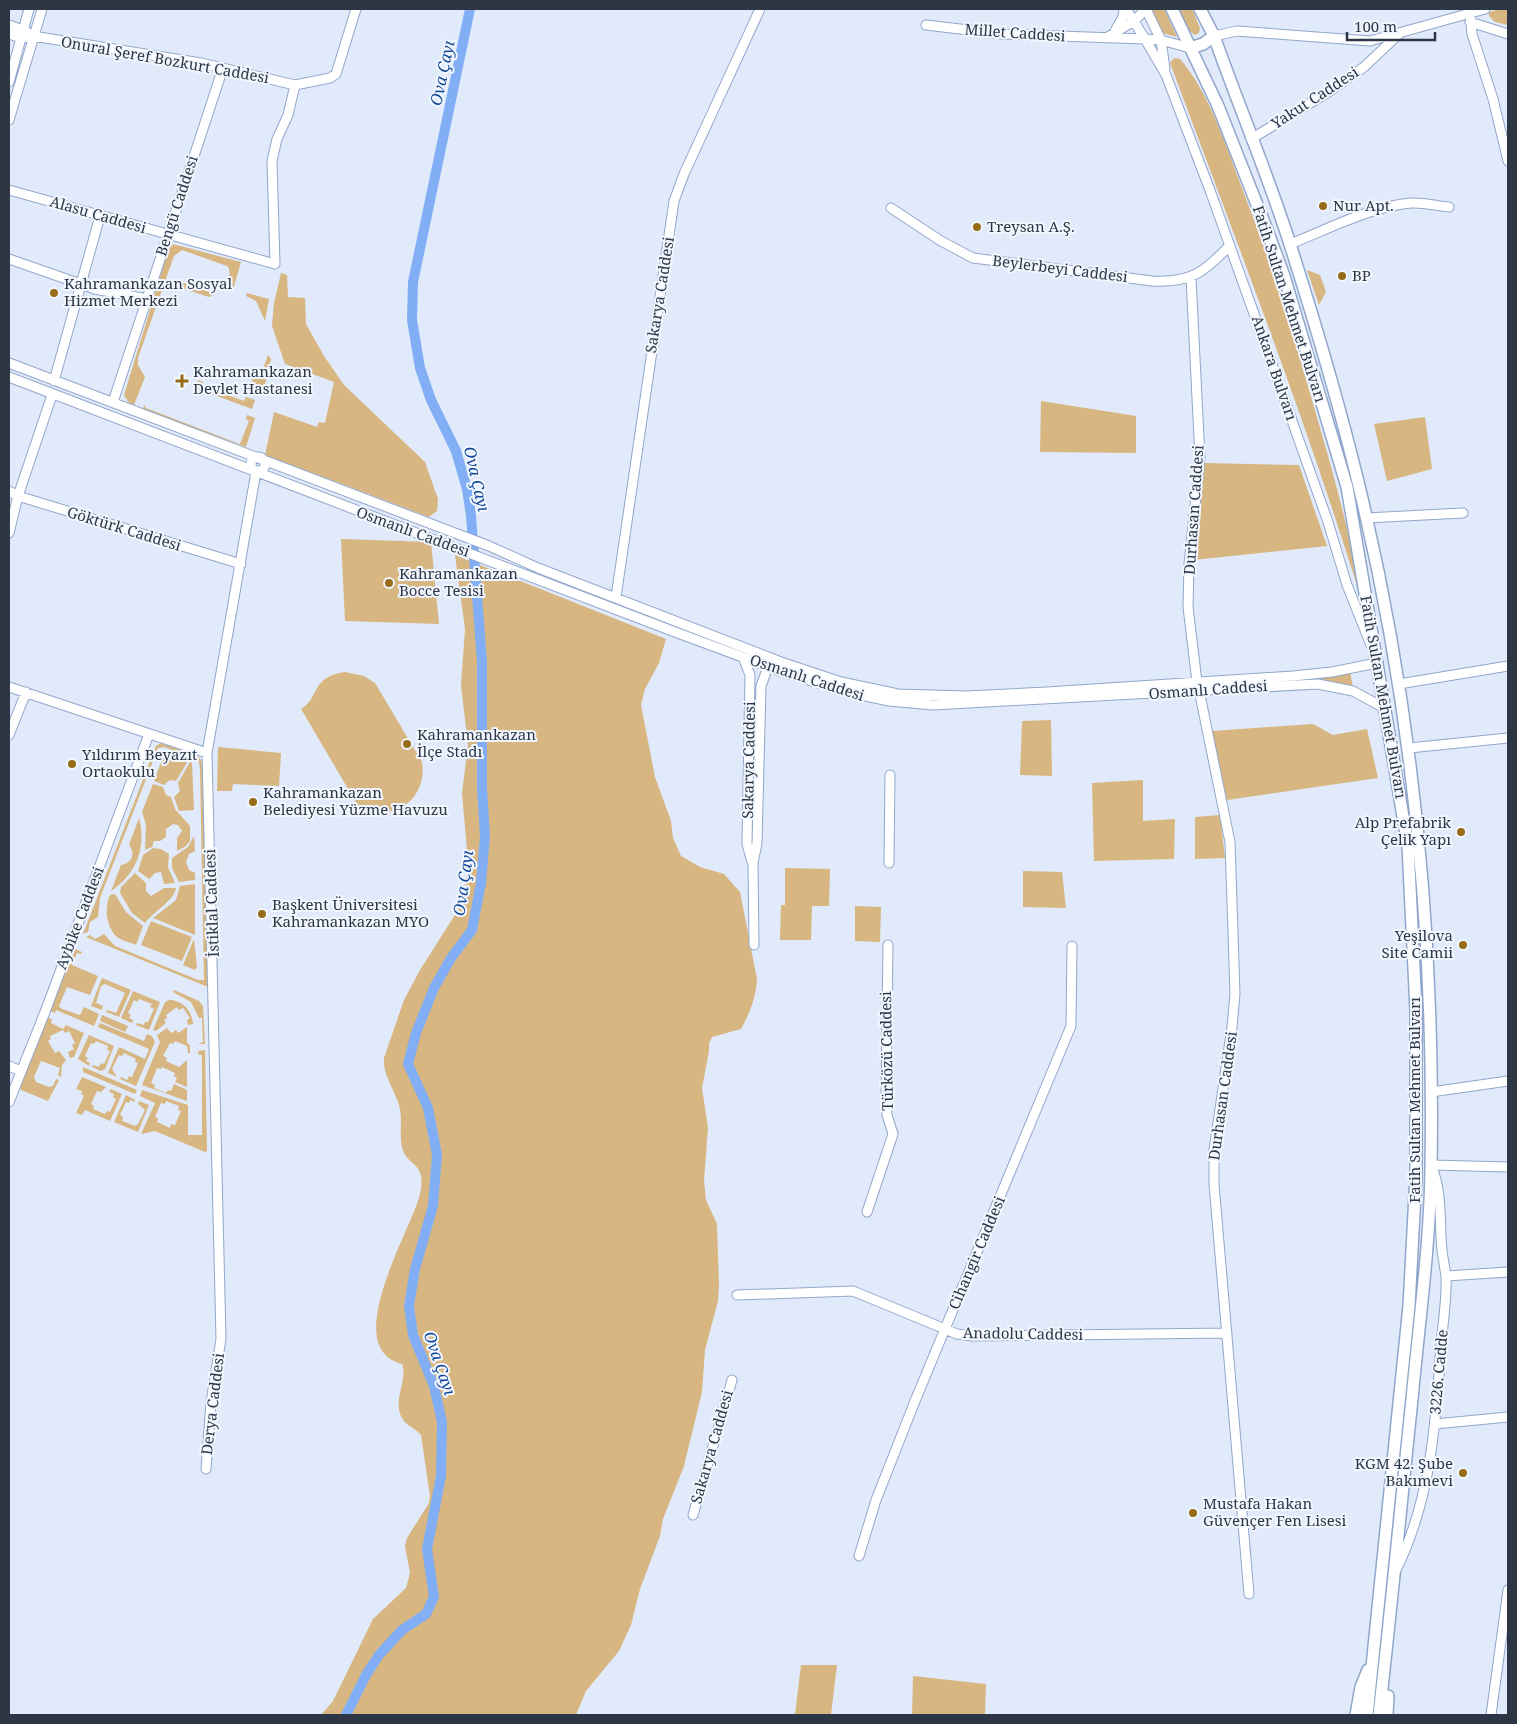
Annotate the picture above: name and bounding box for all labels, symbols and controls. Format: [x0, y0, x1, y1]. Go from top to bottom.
scale bar [1347, 10, 1434, 42]
text: 100 m [1354, 16, 1397, 36]
street label: Millet Caddesi [964, 19, 1066, 46]
street label: Onural Şeref Bozkurt Caddesi [59, 31, 271, 87]
water label: Ova Çayı [424, 38, 460, 108]
street label: Yakut Caddesi [1266, 61, 1362, 133]
street label: Bengü Caddesi [150, 153, 202, 259]
street label: Alasu Caddesi [48, 191, 149, 237]
place label: Nur Apt. [1333, 195, 1394, 215]
marker: Nur Apt. [1317, 200, 1329, 212]
street label: Fatih Sultan Mehmet Bulvarı [1249, 203, 1331, 405]
place label: Treysan A.Ş. [987, 216, 1075, 236]
marker: Treysan A.Ş. [971, 221, 983, 233]
street label: Sakarya Caddesi [640, 235, 678, 354]
street label: Beylerbeyi Caddesi [991, 250, 1129, 286]
place label: BP [1352, 265, 1371, 285]
marker: BP [1336, 270, 1348, 282]
place label: Kahramankazan Sosyal Hizmet Merkezi [64, 273, 232, 310]
marker: Kahramankazan Sosyal Hizmet Merkezi [48, 287, 60, 299]
street label: Ankara Bulvarı [1248, 313, 1302, 423]
place label: Kahramankazan Devlet Hastanesi [193, 361, 313, 398]
marker: Kahramankazan Devlet Hastanesi [175, 374, 189, 388]
water label: Ova Çayı [459, 444, 495, 514]
street label: Durhasan Caddesi [1178, 444, 1208, 575]
street label: Göktürk Caddesi [65, 501, 184, 555]
street label: Osmanlı Caddesi [354, 501, 473, 561]
place label: Kahramankazan Bocce Tesisi [399, 563, 518, 600]
marker: Kahramankazan Bocce Tesisi [383, 577, 395, 589]
street label: Fatih Sultan Mehmet Bulvarı [1356, 594, 1412, 800]
street label: Osmanlı Caddesi [748, 649, 867, 705]
street label: Osmanlı Caddesi [1148, 675, 1268, 703]
street label: Sakarya Caddesi [737, 701, 759, 819]
place label: Kahramankazan İlçe Stadı [417, 724, 536, 761]
marker: Kahramankazan İlçe Stadı [401, 738, 413, 750]
place label: Yıldırım Beyazıt Ortaokulu [81, 744, 197, 781]
marker: Yıldırım Beyazıt Ortaokulu [66, 758, 78, 770]
place label: Kahramankazan Belediyesi Yüzme Havuzu [263, 782, 448, 819]
marker: Kahramankazan Belediyesi Yüzme Havuzu [247, 796, 259, 808]
place label: Alp Prefabrik Çelik Yapı [1355, 812, 1451, 849]
marker: Alp Prefabrik Çelik Yapı [1455, 826, 1467, 838]
street label: İstiklal Caddesi [199, 848, 223, 958]
water label: Ova Çayı [448, 849, 479, 917]
street label: Aybike Caddesi [50, 863, 108, 972]
place label: Başkent Üniversitesi Kahramankazan MYO [272, 894, 429, 931]
marker: Başkent Üniversitesi Kahramankazan MYO [256, 908, 268, 920]
place label: Yeşilova Site Camii [1381, 925, 1453, 962]
marker: Yeşilova Site Camii [1457, 939, 1469, 951]
street label: Türközü Caddesi [875, 991, 897, 1111]
street label: Fatih Sultan Mehmet Bulvarı [1404, 997, 1424, 1203]
street label: Durhasan Caddesi [1203, 1030, 1241, 1162]
street label: Cihangir Caddesi [943, 1193, 1009, 1312]
street label: Anadolu Caddesi [963, 1322, 1084, 1344]
water label: Ova Çayı [419, 1328, 461, 1398]
street label: 3226. Cadde [1424, 1329, 1452, 1415]
street label: Derya Caddesi [196, 1352, 228, 1456]
street label: Sakarya Caddesi [685, 1387, 737, 1506]
place label: KGM 42. Şube Bakımevi [1355, 1453, 1453, 1490]
marker: KGM 42. Şube Bakımevi [1457, 1467, 1469, 1479]
place label: Mustafa Hakan Güvençer Fen Lisesi [1203, 1493, 1347, 1530]
marker: Mustafa Hakan Güvençer Fen Lisesi [1187, 1507, 1199, 1519]

